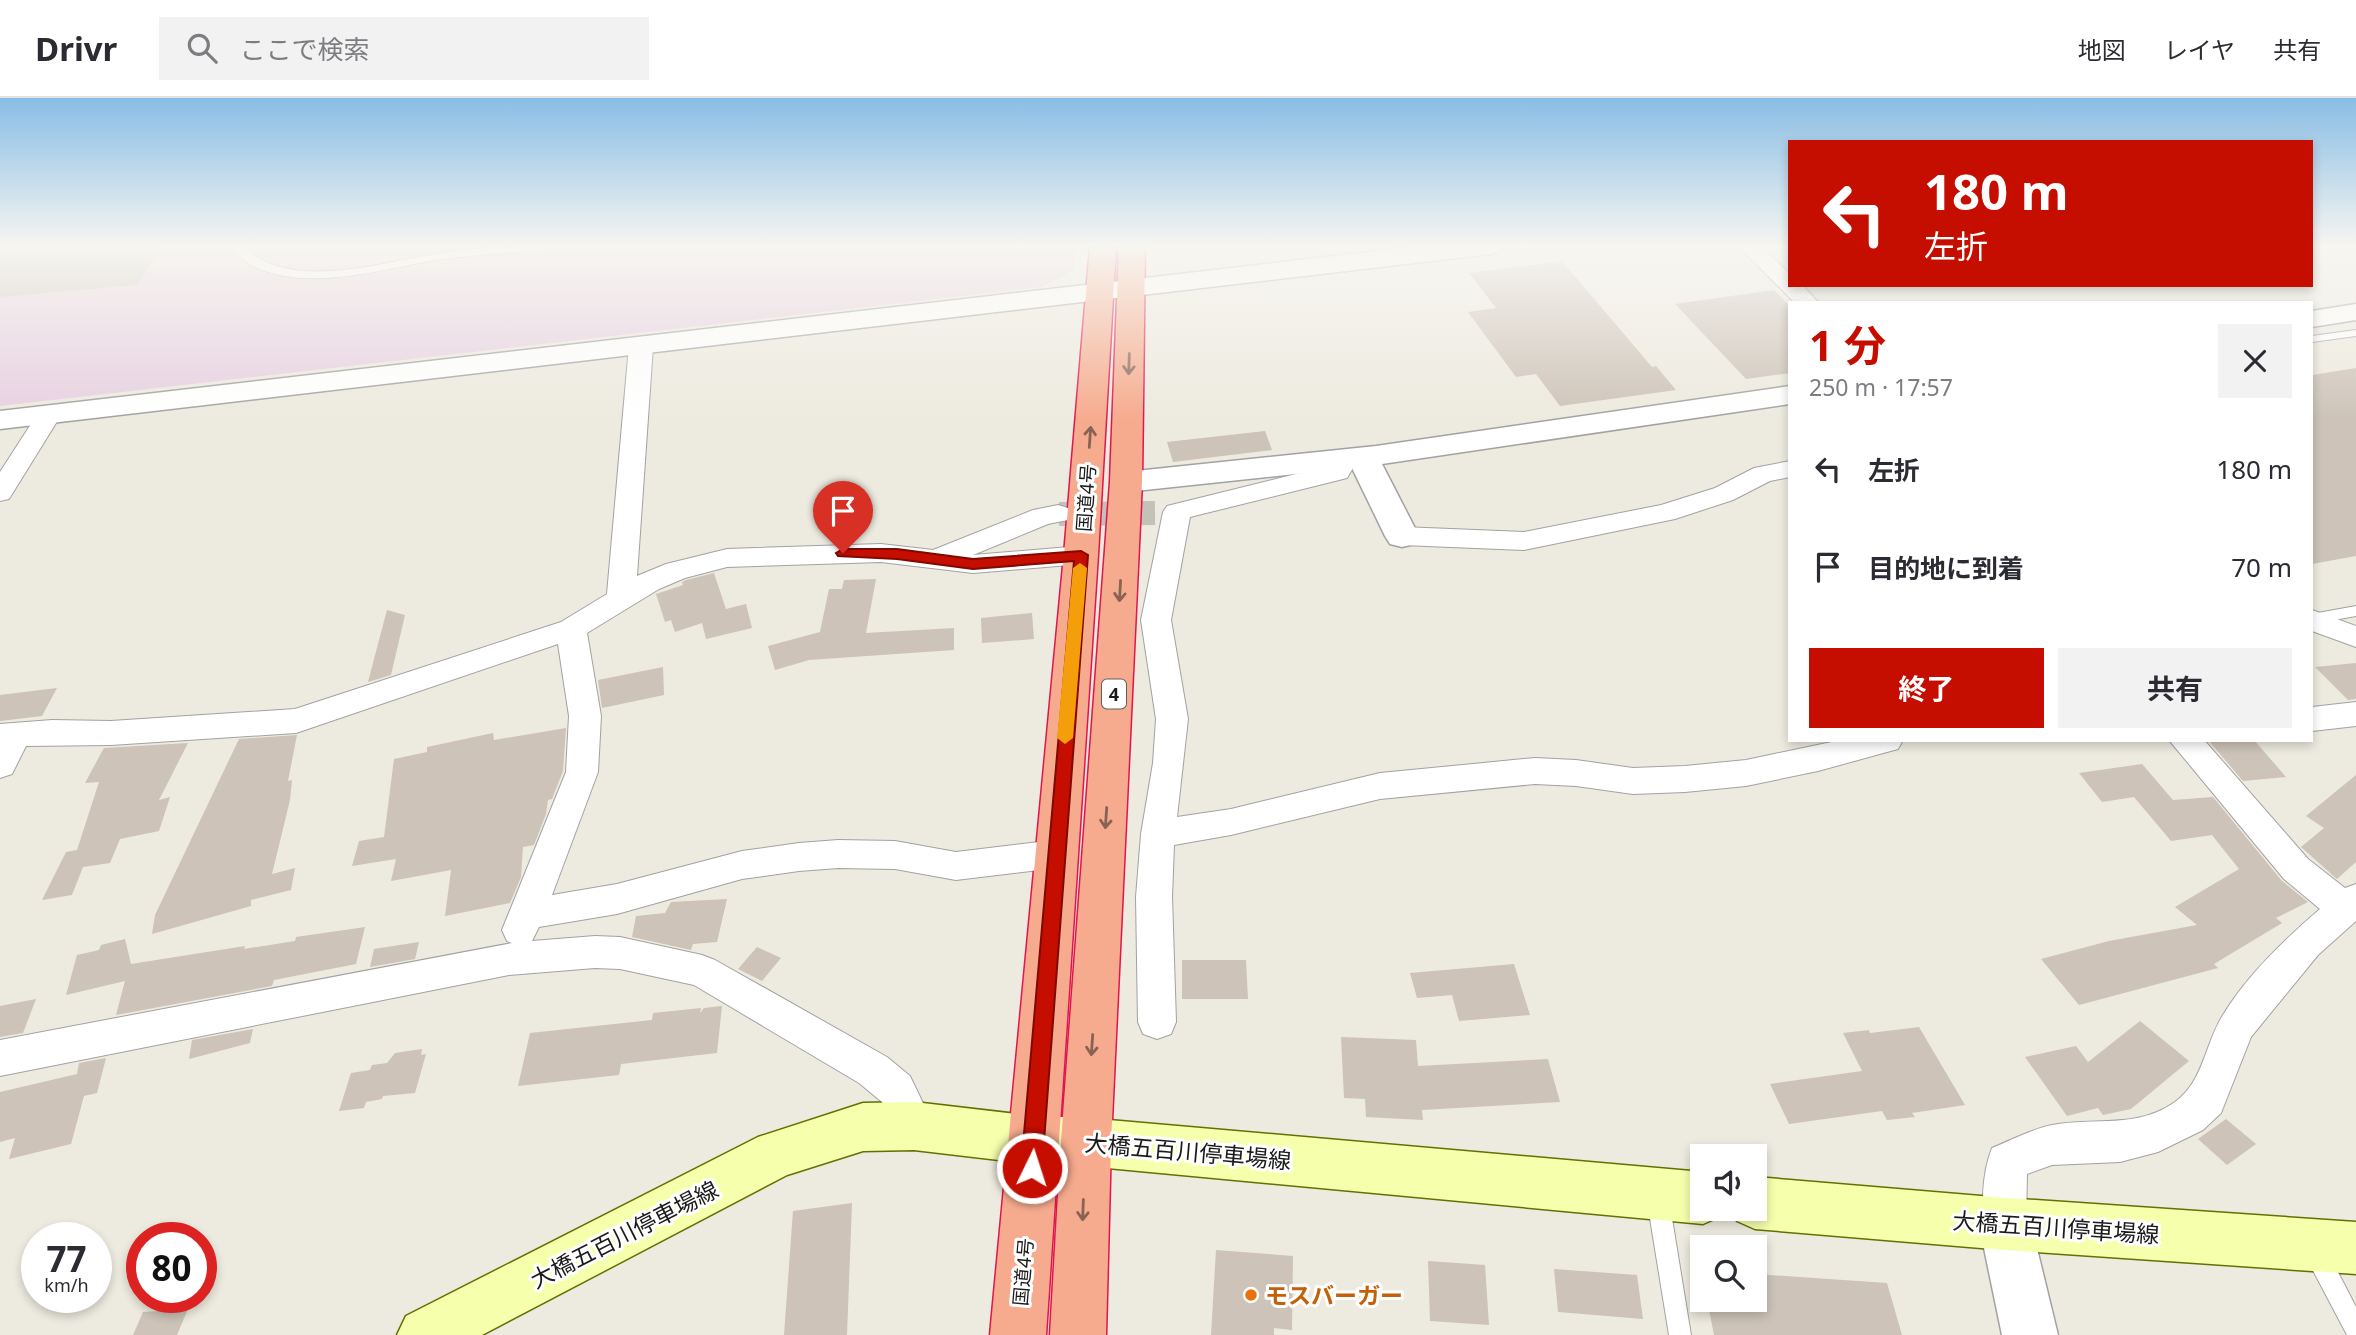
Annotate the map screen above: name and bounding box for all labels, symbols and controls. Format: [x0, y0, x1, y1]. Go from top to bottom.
search box [159, 17, 649, 80]
text: Drivr [35, 26, 117, 71]
icon: search [183, 29, 221, 67]
text: ここで検索 [239, 31, 369, 67]
text: 地図 [2078, 33, 2126, 66]
text: レイヤ [2164, 33, 2235, 66]
text: 共有 [2273, 33, 2321, 66]
text: 180 m [1924, 158, 2069, 224]
icon: left [1809, 168, 1900, 259]
text: 左折 [1924, 224, 1988, 267]
text: 1 分 [1809, 316, 1886, 373]
button: close [2218, 324, 2292, 398]
one-way arrow [1122, 352, 1136, 375]
text: 250 m · 17:57 [1809, 371, 1953, 403]
one-way arrow [1084, 426, 1097, 449]
icon: left [1809, 450, 1847, 488]
text: 180 m [2216, 451, 2292, 487]
text: 左折 [1868, 452, 1920, 488]
street label: 国道4号 [1071, 463, 1101, 533]
pin [813, 481, 873, 553]
icon: arrive [824, 492, 862, 530]
icon: arrive [1809, 548, 1847, 586]
text: 70 m [2231, 549, 2292, 585]
text: 目的地に到着 [1868, 550, 2024, 586]
one-way arrow [1113, 579, 1126, 602]
button: 終了 [1809, 648, 2044, 728]
button: 共有 [2058, 648, 2292, 728]
road number: 4 [1102, 680, 1126, 708]
one-way arrow [1099, 806, 1112, 829]
one-way arrow [1085, 1033, 1098, 1056]
street label: 大橋五百川停車場線 [1083, 1126, 1293, 1176]
position arrow [995, 1131, 1069, 1205]
map controls [1690, 1144, 1767, 1312]
button: sound [1690, 1144, 1767, 1221]
street label: 大橋五百川停車場線 [525, 1173, 723, 1295]
one-way arrow [1076, 1198, 1089, 1221]
street label: 大橋五百川停車場線 [1952, 1204, 2160, 1250]
speed limit sign: 80 [126, 1222, 217, 1313]
text: 77 [46, 1235, 87, 1282]
button: search [1690, 1235, 1767, 1312]
street label: 国道4号 [1007, 1237, 1039, 1307]
text: km/h [44, 1273, 89, 1297]
place label: モスバーガー [1265, 1279, 1403, 1311]
marker: モスバーガー [1243, 1287, 1259, 1303]

